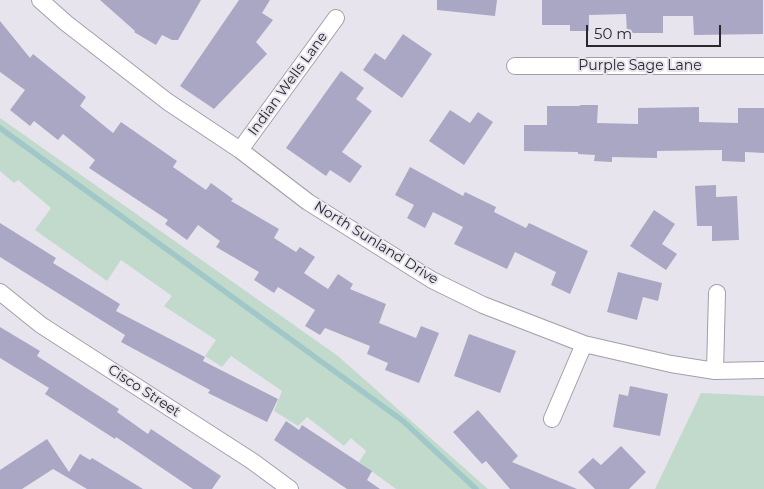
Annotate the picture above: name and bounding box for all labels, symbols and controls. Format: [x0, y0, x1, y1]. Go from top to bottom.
scale bar [589, 15, 724, 47]
text: 50 m [594, 24, 632, 43]
street label: Indian Wells Lane [245, 29, 331, 139]
street label: Purple Sage Lane [578, 58, 702, 74]
street label: North Sunland Drive [311, 198, 441, 288]
street label: Cisco Street [105, 361, 183, 421]

